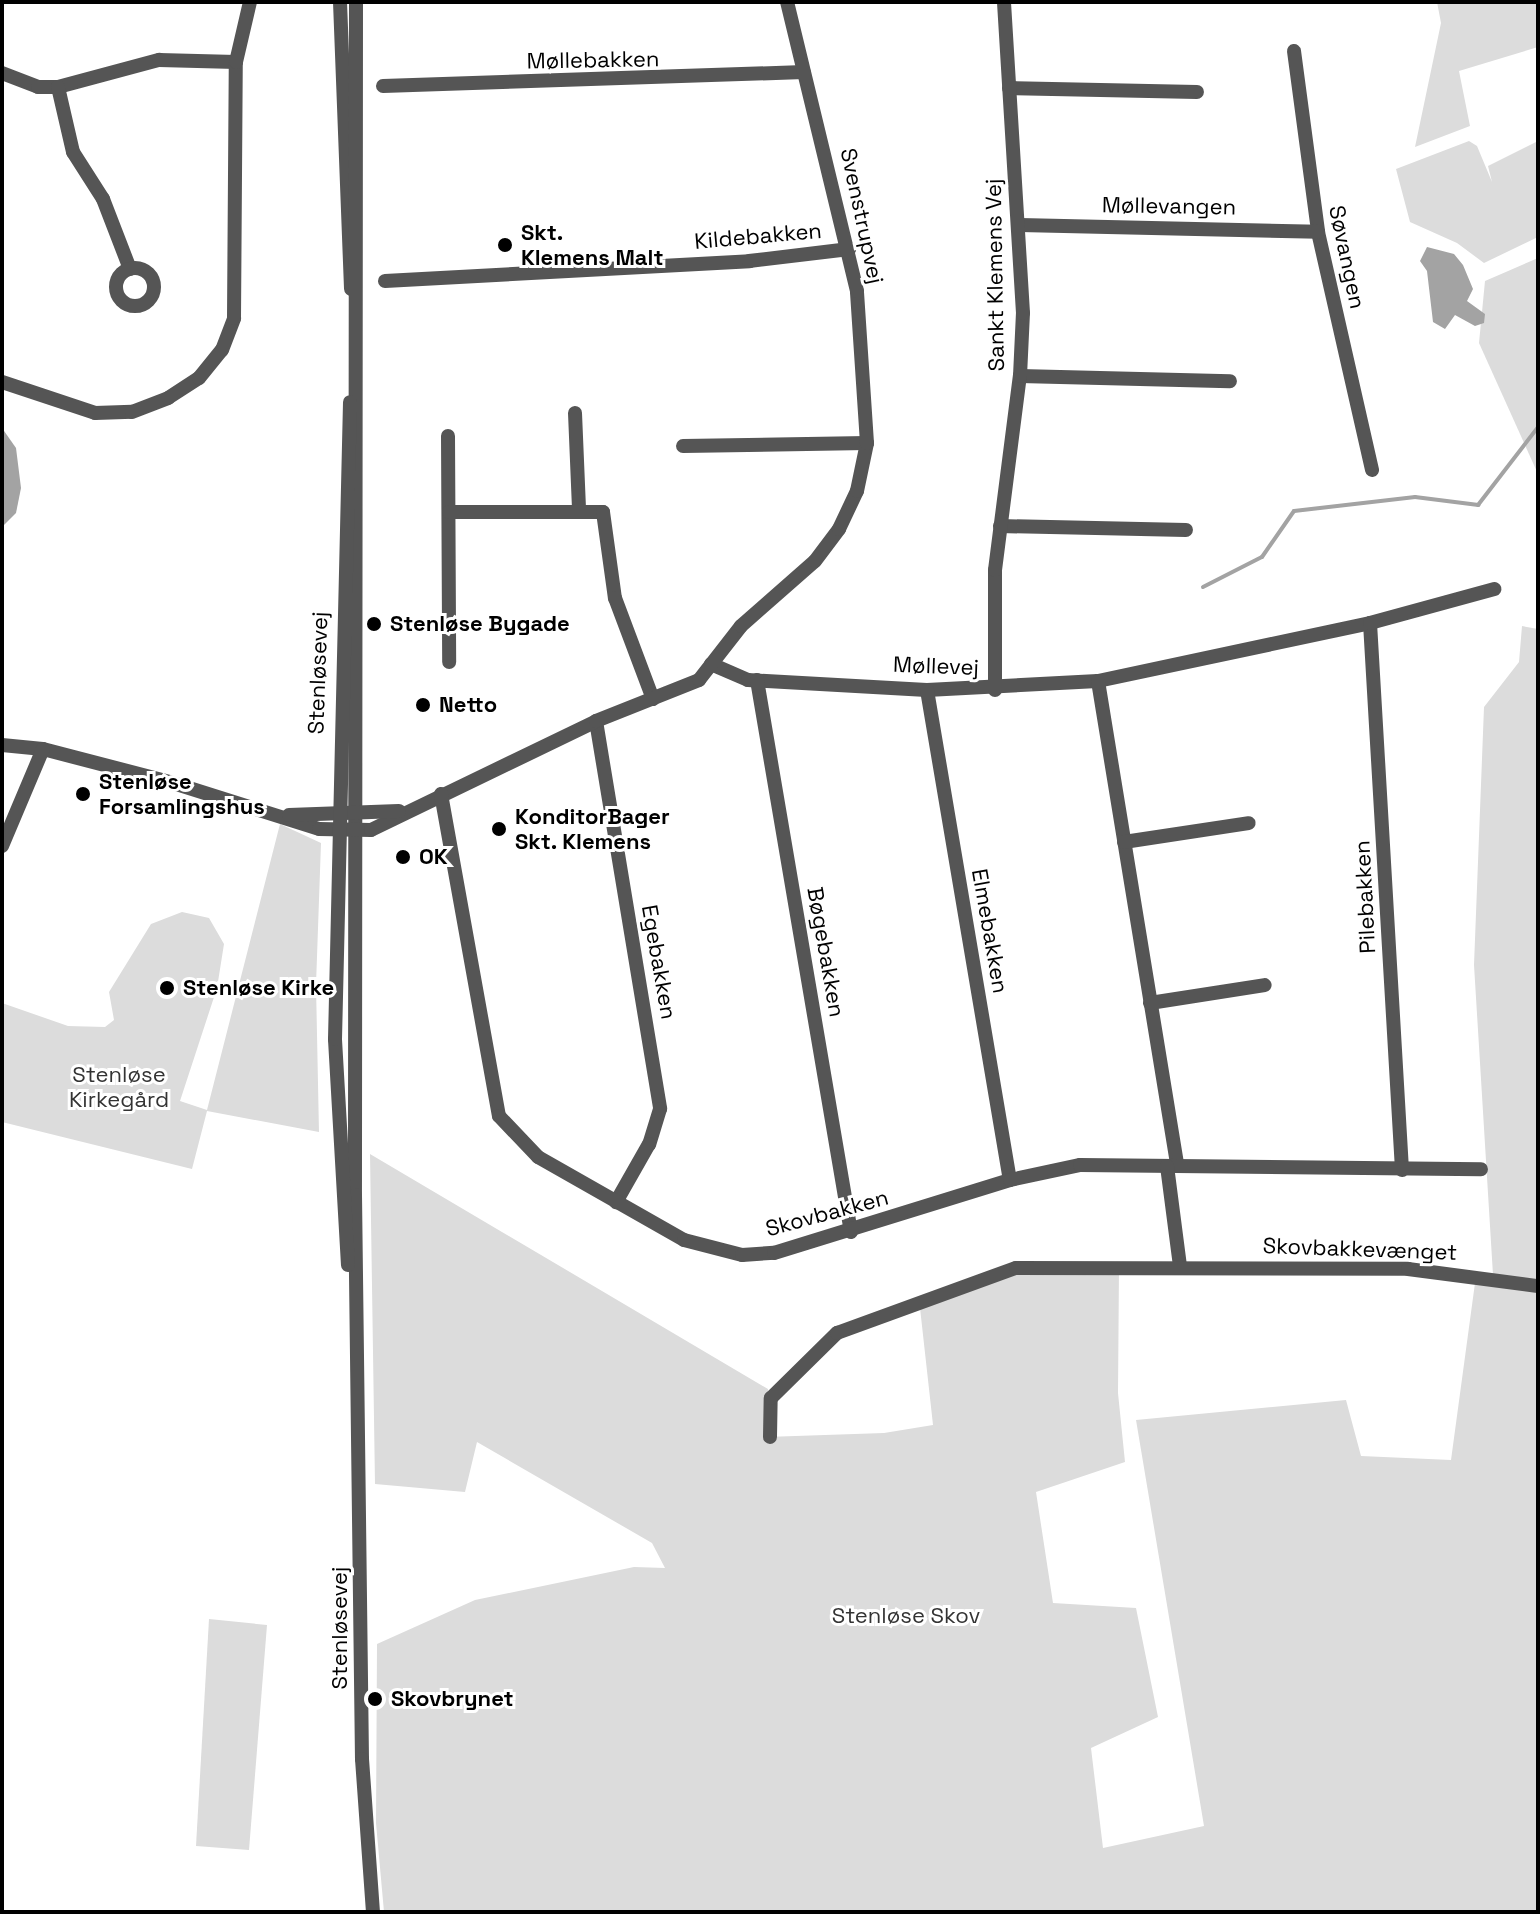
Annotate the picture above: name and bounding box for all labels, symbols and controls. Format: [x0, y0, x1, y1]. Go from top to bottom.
street label: Møllebakken [526, 46, 660, 74]
street label: Svenstrupvej [835, 146, 889, 286]
street label: Sankt Klemens Vej [980, 178, 1010, 372]
street label: Møllevangen [1102, 192, 1236, 220]
street label: Søvangen [1323, 203, 1371, 311]
street label: Kildebakken [693, 217, 823, 255]
place label: Skt. Klemens Malt [521, 219, 663, 270]
marker: Skt. Klemens Malt [496, 236, 514, 254]
street label: Stenløsevej [303, 611, 333, 735]
place label: Stenløse Bygade [390, 611, 570, 637]
marker: Stenløse Bygade [365, 615, 383, 633]
street label: Møllevej [893, 651, 979, 681]
place label: Netto [439, 692, 497, 718]
marker: Netto [414, 696, 432, 714]
place label: Stenløse Forsamlingshus [99, 768, 265, 820]
marker: Stenløse Forsamlingshus [74, 785, 92, 803]
place label: KonditorBager Skt. Klemens [515, 803, 670, 854]
marker: KonditorBager Skt. Klemens [490, 820, 508, 838]
street label: Pilebakken [1349, 840, 1381, 954]
place label: OK [419, 844, 448, 870]
marker: OK [394, 848, 412, 866]
street label: Elmebakken [966, 867, 1014, 995]
street label: Bøgebakken [802, 885, 850, 1019]
street label: Egebakken [636, 903, 682, 1021]
place label: Stenløse Kirke [183, 975, 334, 1001]
marker: Stenløse Kirke [158, 979, 176, 997]
park label: Stenløse Kirkegård [69, 1061, 169, 1112]
street label: Skovbakken [763, 1184, 891, 1242]
street label: Skovbakkevænget [1262, 1232, 1458, 1266]
street label: Stenløsevej [327, 1567, 353, 1689]
park label: Stenløse Skov [832, 1603, 980, 1629]
place label: Skovbrynet [391, 1686, 514, 1712]
marker: Skovbrynet [366, 1690, 384, 1708]

